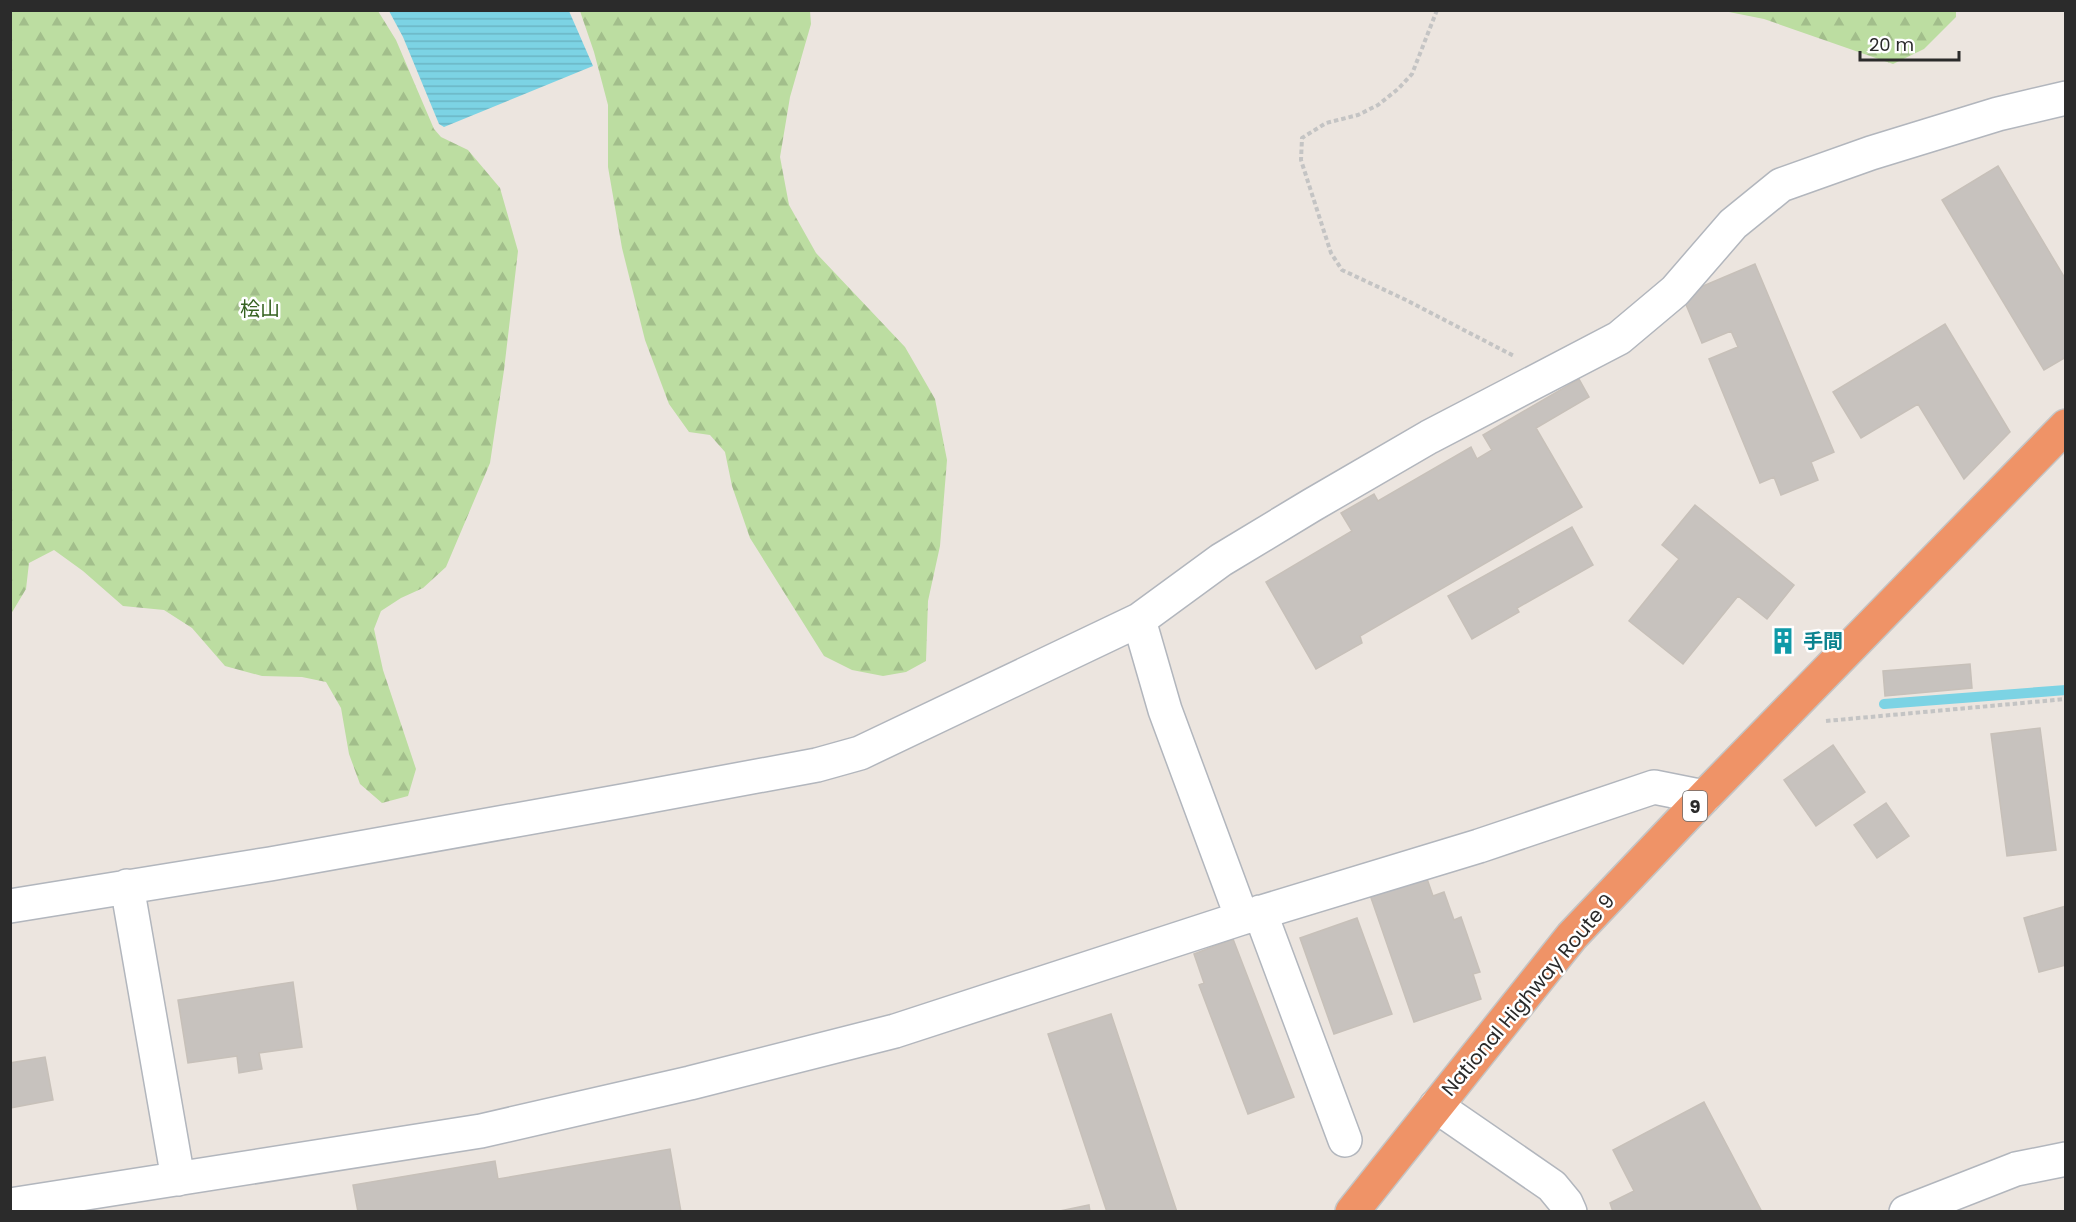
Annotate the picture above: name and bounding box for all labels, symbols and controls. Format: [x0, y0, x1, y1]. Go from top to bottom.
scale bar [1860, 24, 1959, 62]
text: 20 m [1869, 32, 1914, 57]
park label: 桧山 [240, 295, 280, 323]
building icon: 手間 [1768, 626, 1798, 656]
place label: 手間 [1803, 627, 1843, 655]
road number: 9 [1683, 791, 1707, 821]
street label: National Highway Route 9 [1435, 888, 1621, 1102]

